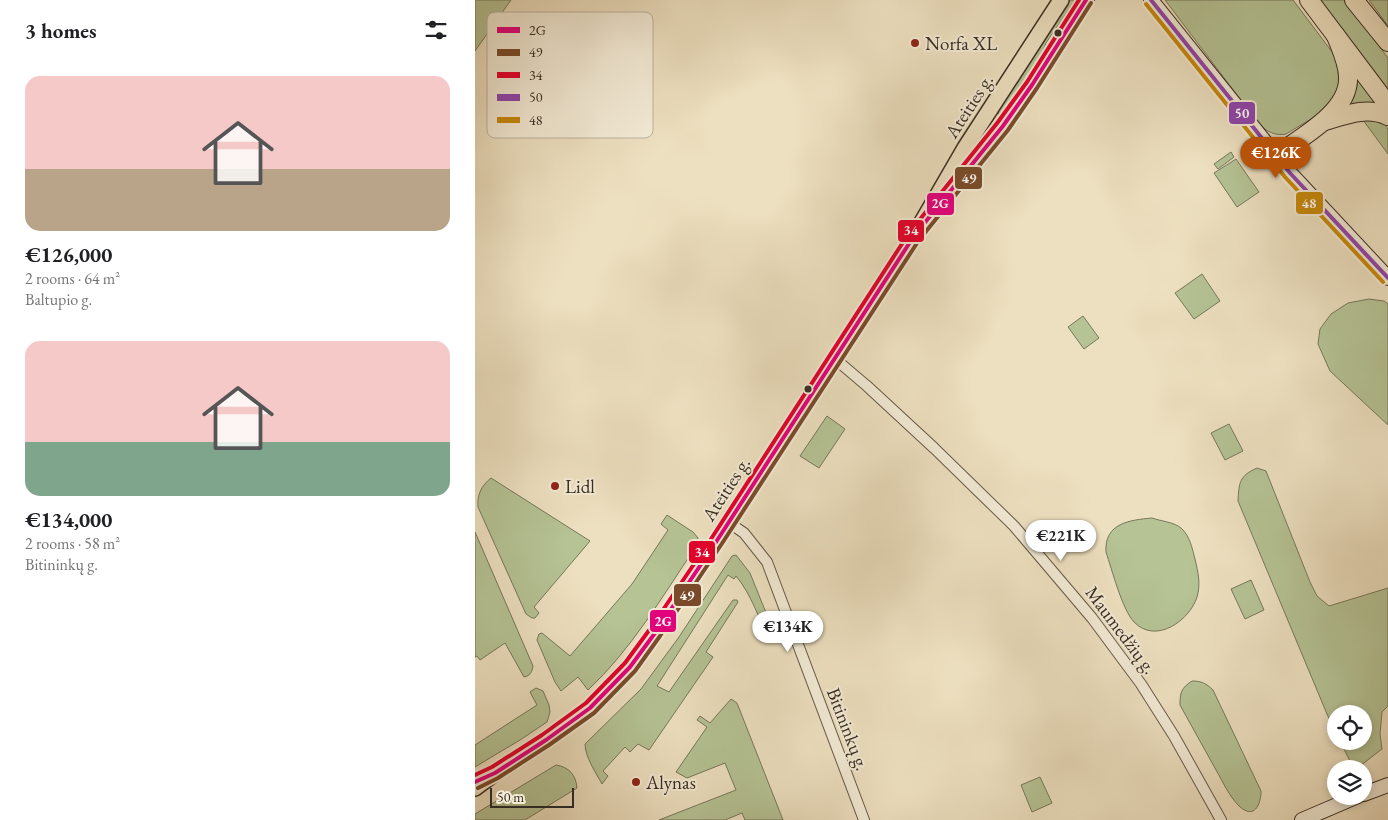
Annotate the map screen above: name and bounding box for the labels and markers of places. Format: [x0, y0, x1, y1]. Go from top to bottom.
unlabelled marker [1053, 28, 1063, 38]
place label: Norfa XL [925, 31, 997, 56]
marker: Norfa XL [909, 37, 921, 49]
pin: €126K [1241, 136, 1311, 179]
unlabelled marker [803, 384, 813, 394]
place label: Lidl [565, 474, 595, 499]
marker: Lidl [549, 480, 561, 492]
pin: €221K [1026, 520, 1096, 562]
pin: €134K [753, 610, 823, 653]
place label: Alynas [645, 770, 696, 795]
marker: Alynas [630, 776, 642, 788]

